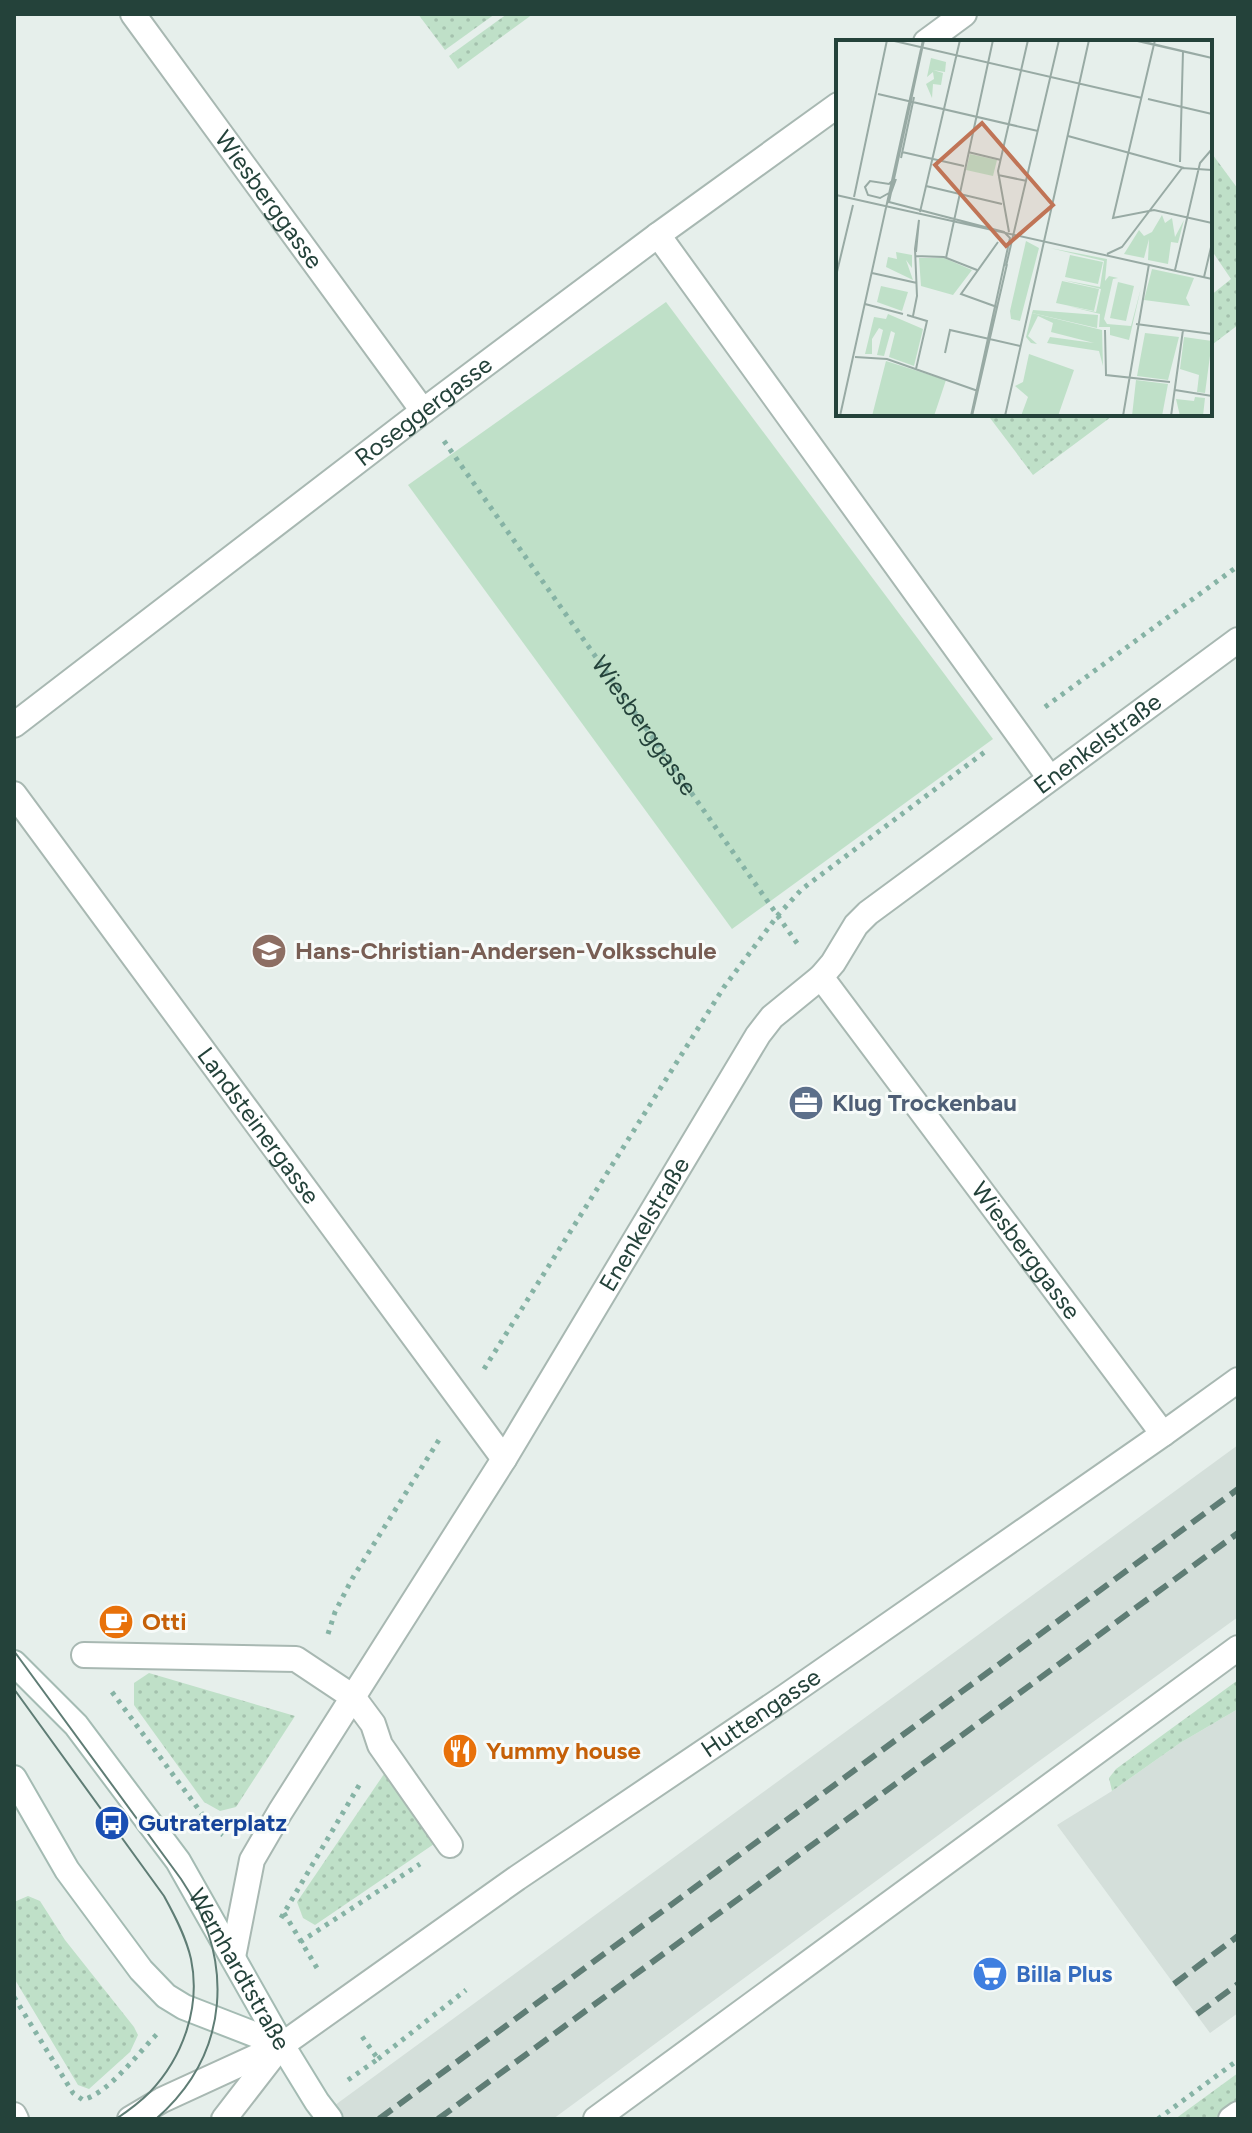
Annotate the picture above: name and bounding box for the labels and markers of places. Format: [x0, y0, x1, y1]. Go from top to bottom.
school or university icon: Hans-Christian-Andersen-Volksschule [250, 932, 288, 970]
place label: Hans-Christian-Andersen-Volksschule [295, 936, 717, 965]
office icon: Klug Trockenbau [787, 1084, 825, 1122]
place label: Klug Trockenbau [832, 1088, 1017, 1117]
cafe icon: Otti [97, 1603, 135, 1641]
place label: Otti [142, 1607, 186, 1636]
restaurant icon: Yummy house [441, 1732, 479, 1770]
place label: Yummy house [486, 1736, 641, 1765]
bus stop icon: Gutraterplatz [93, 1804, 131, 1842]
place label: Gutraterplatz [138, 1808, 287, 1837]
supermarket icon: Billa Plus [971, 1955, 1009, 1993]
place label: Billa Plus [1016, 1959, 1112, 1988]

